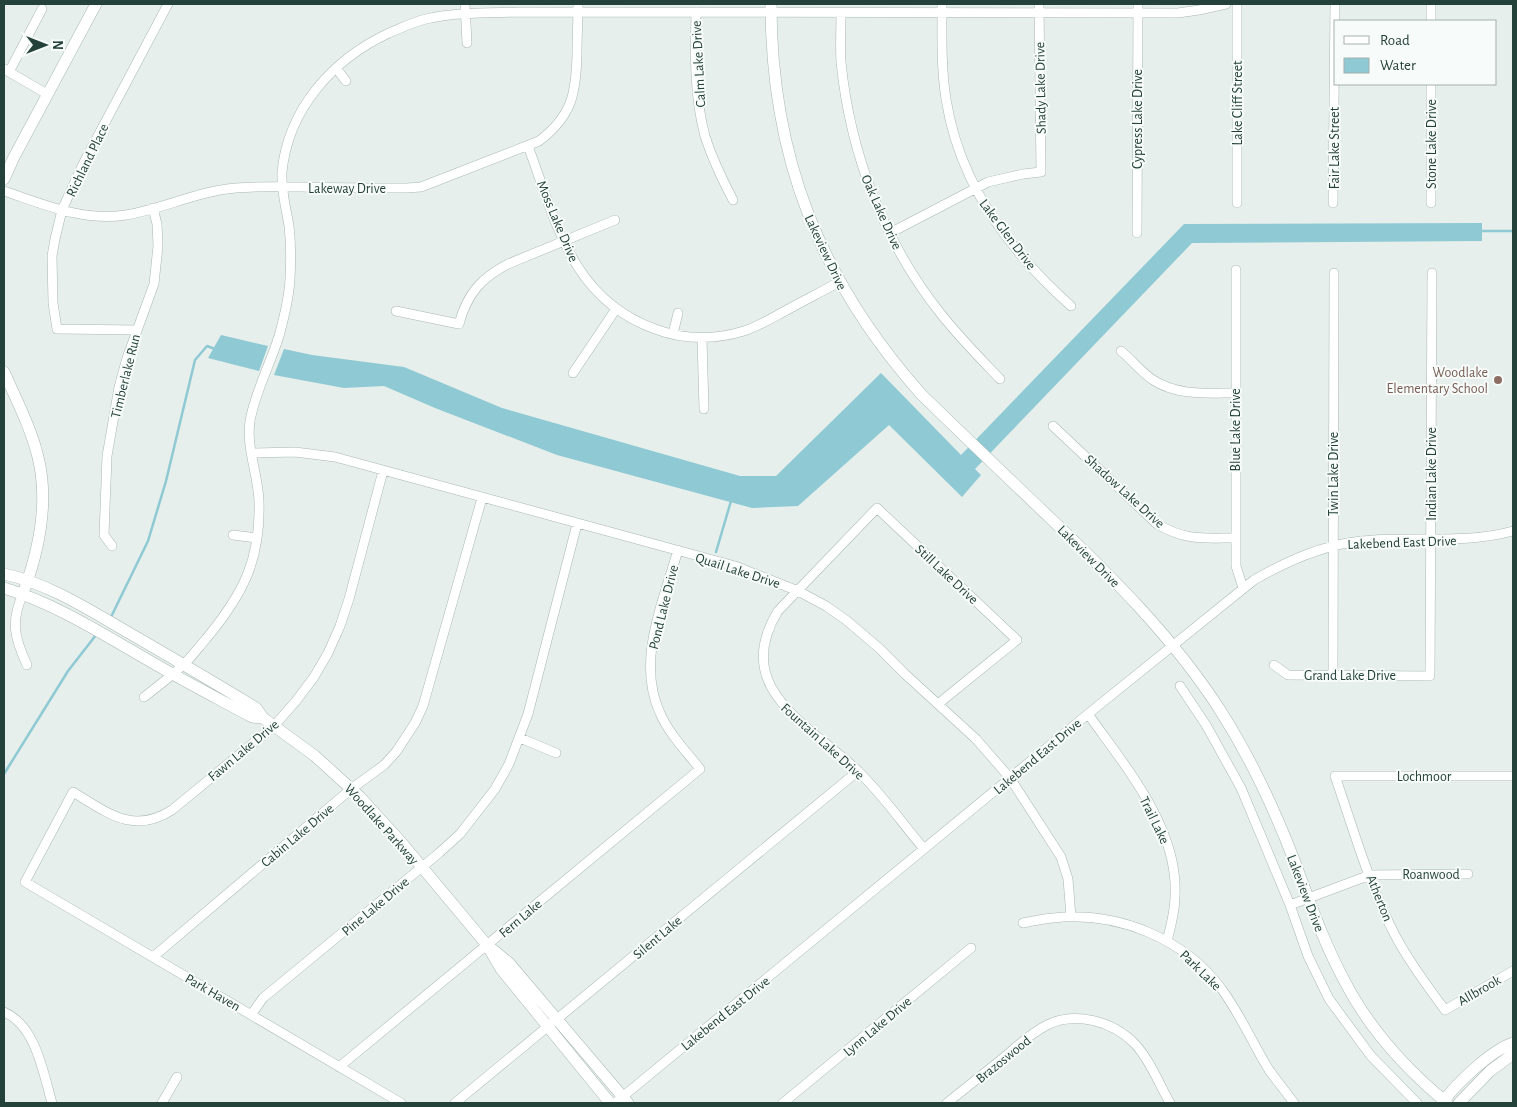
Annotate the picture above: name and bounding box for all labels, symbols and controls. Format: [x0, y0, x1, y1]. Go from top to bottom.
north arrow [20, 20, 70, 70]
street label: Calm Lake Drive [690, 20, 708, 108]
legend [1334, 20, 1497, 85]
text: Road [1380, 33, 1410, 48]
text: N [50, 40, 64, 50]
street label: Shady Lake Drive [1033, 42, 1049, 134]
text: Water [1380, 58, 1416, 73]
street label: Lake Cliff Street [1231, 60, 1245, 146]
street label: Cypress Lake Drive [1131, 69, 1145, 169]
street label: Stone Lake Drive [1425, 99, 1439, 189]
street label: Fair Lake Street [1328, 106, 1342, 189]
street label: Richland Place [64, 122, 112, 199]
street label: Oak Lake Drive [858, 173, 904, 252]
street label: Moss Lake Drive [534, 179, 580, 264]
street label: Lakeway Drive [308, 182, 386, 196]
street label: Lake Glen Drive [976, 197, 1038, 272]
street label: Lakeview Drive [802, 213, 849, 292]
street label: Timberlake Run [109, 333, 143, 420]
place label: Woodlake Elementary School [1387, 366, 1488, 396]
marker: Woodlake Elementary School [1492, 374, 1504, 386]
street label: Blue Lake Drive [1229, 388, 1243, 472]
street label: Indian Lake Drive [1425, 427, 1439, 521]
street label: Twin Lake Drive [1327, 432, 1341, 516]
street label: Shadow Lake Drive [1082, 452, 1167, 531]
street label: Lakeview Drive [1055, 523, 1122, 590]
street label: Lakebend East Drive [1347, 534, 1457, 552]
street label: Still Lake Drive [912, 542, 980, 607]
street label: Quail Lake Drive [694, 551, 782, 591]
street label: Pond Lake Drive [647, 564, 681, 651]
street label: Grand Lake Drive [1304, 669, 1396, 683]
street label: Fountain Lake Drive [778, 701, 867, 783]
street label: Lakebend East Drive [991, 716, 1084, 797]
street label: Fawn Lake Drive [206, 717, 282, 784]
street label: Lochmoor [1397, 770, 1452, 784]
street label: Woodlake Parkway [341, 782, 421, 868]
street label: Trail Lake [1137, 794, 1172, 846]
street label: Cabin Lake Drive [259, 801, 337, 870]
street label: Lakeview Drive [1284, 853, 1326, 934]
street label: Roanwood [1402, 868, 1460, 882]
street label: Atherton [1363, 873, 1395, 924]
street label: Pine Lake Drive [339, 875, 412, 939]
street label: Fern Lake [497, 897, 545, 941]
street label: Silent Lake [631, 913, 685, 962]
street label: Park Lake [1177, 948, 1224, 994]
street label: Park Haven [182, 971, 243, 1014]
street label: Allbrook [1456, 973, 1504, 1009]
street label: Lakebend East Drive [679, 974, 773, 1054]
street label: Lynn Lake Drive [841, 994, 914, 1059]
street label: Brazoswood [974, 1034, 1034, 1086]

